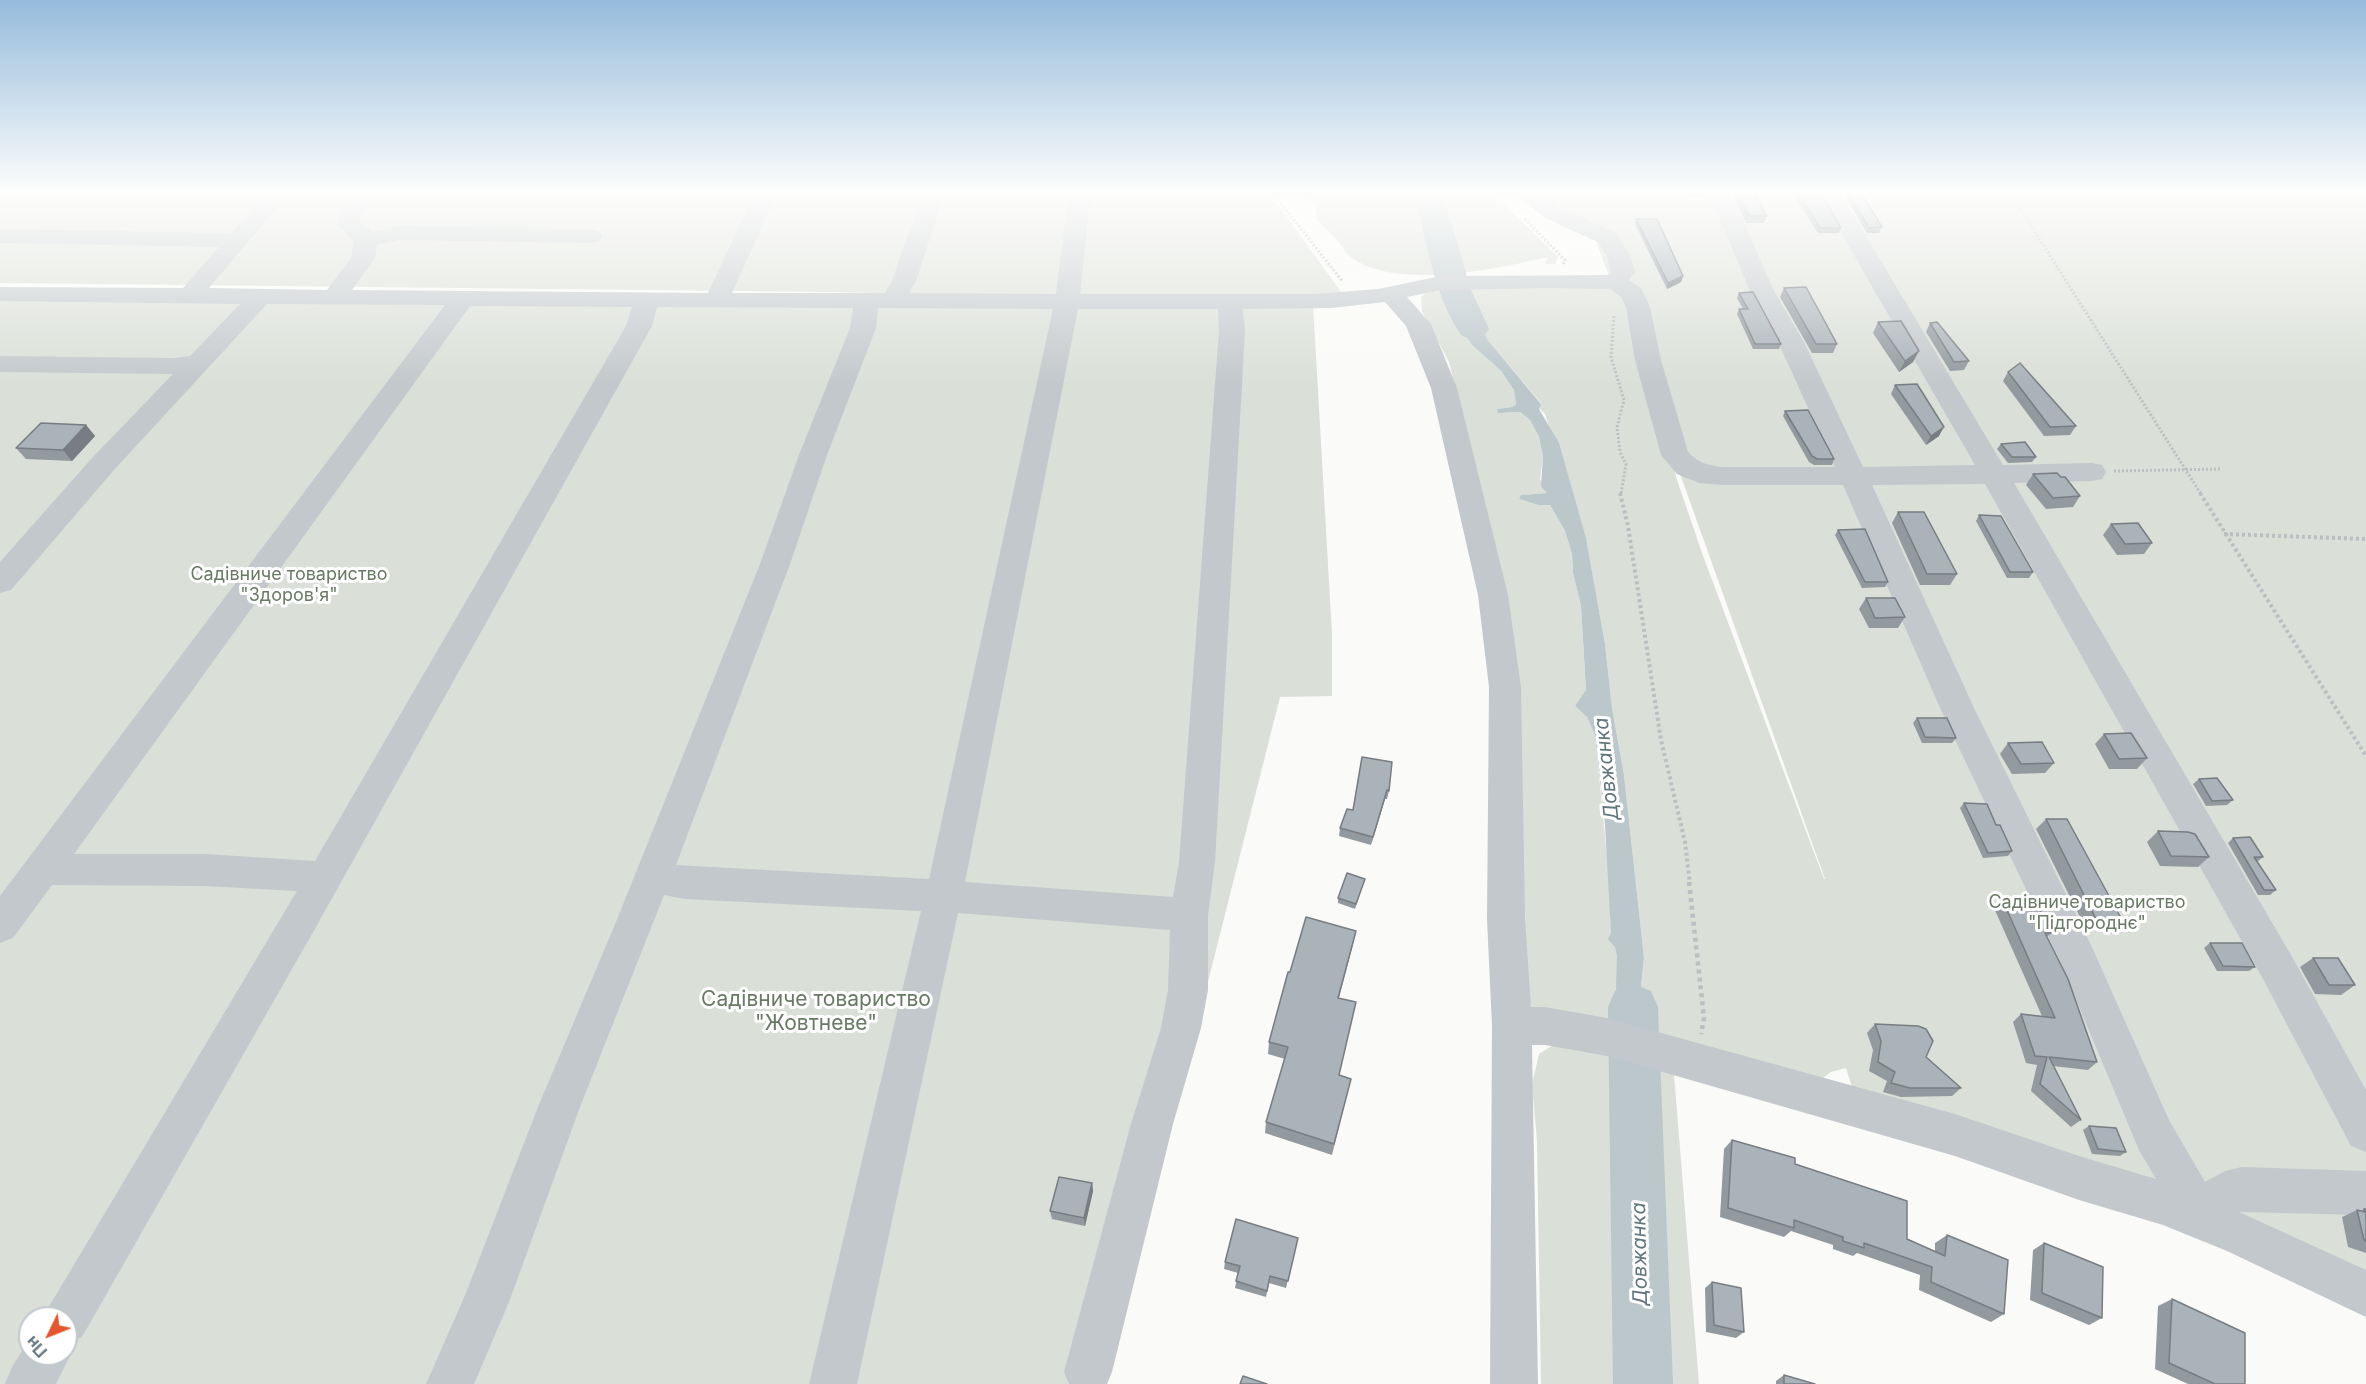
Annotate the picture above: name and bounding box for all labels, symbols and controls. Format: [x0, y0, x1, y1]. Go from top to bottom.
park label: Садівниче товариство "Здоров'я" [190, 564, 388, 606]
water label: Довжанка [1590, 716, 1624, 822]
park label: Садівниче товариство "Підгороднє" [1988, 892, 2186, 934]
park label: Садівниче товариство "Жовтневе" [701, 987, 931, 1037]
water label: Довжанка [1627, 1202, 1653, 1306]
north arrow [18, 1306, 78, 1366]
text: Пн [22, 1332, 51, 1362]

